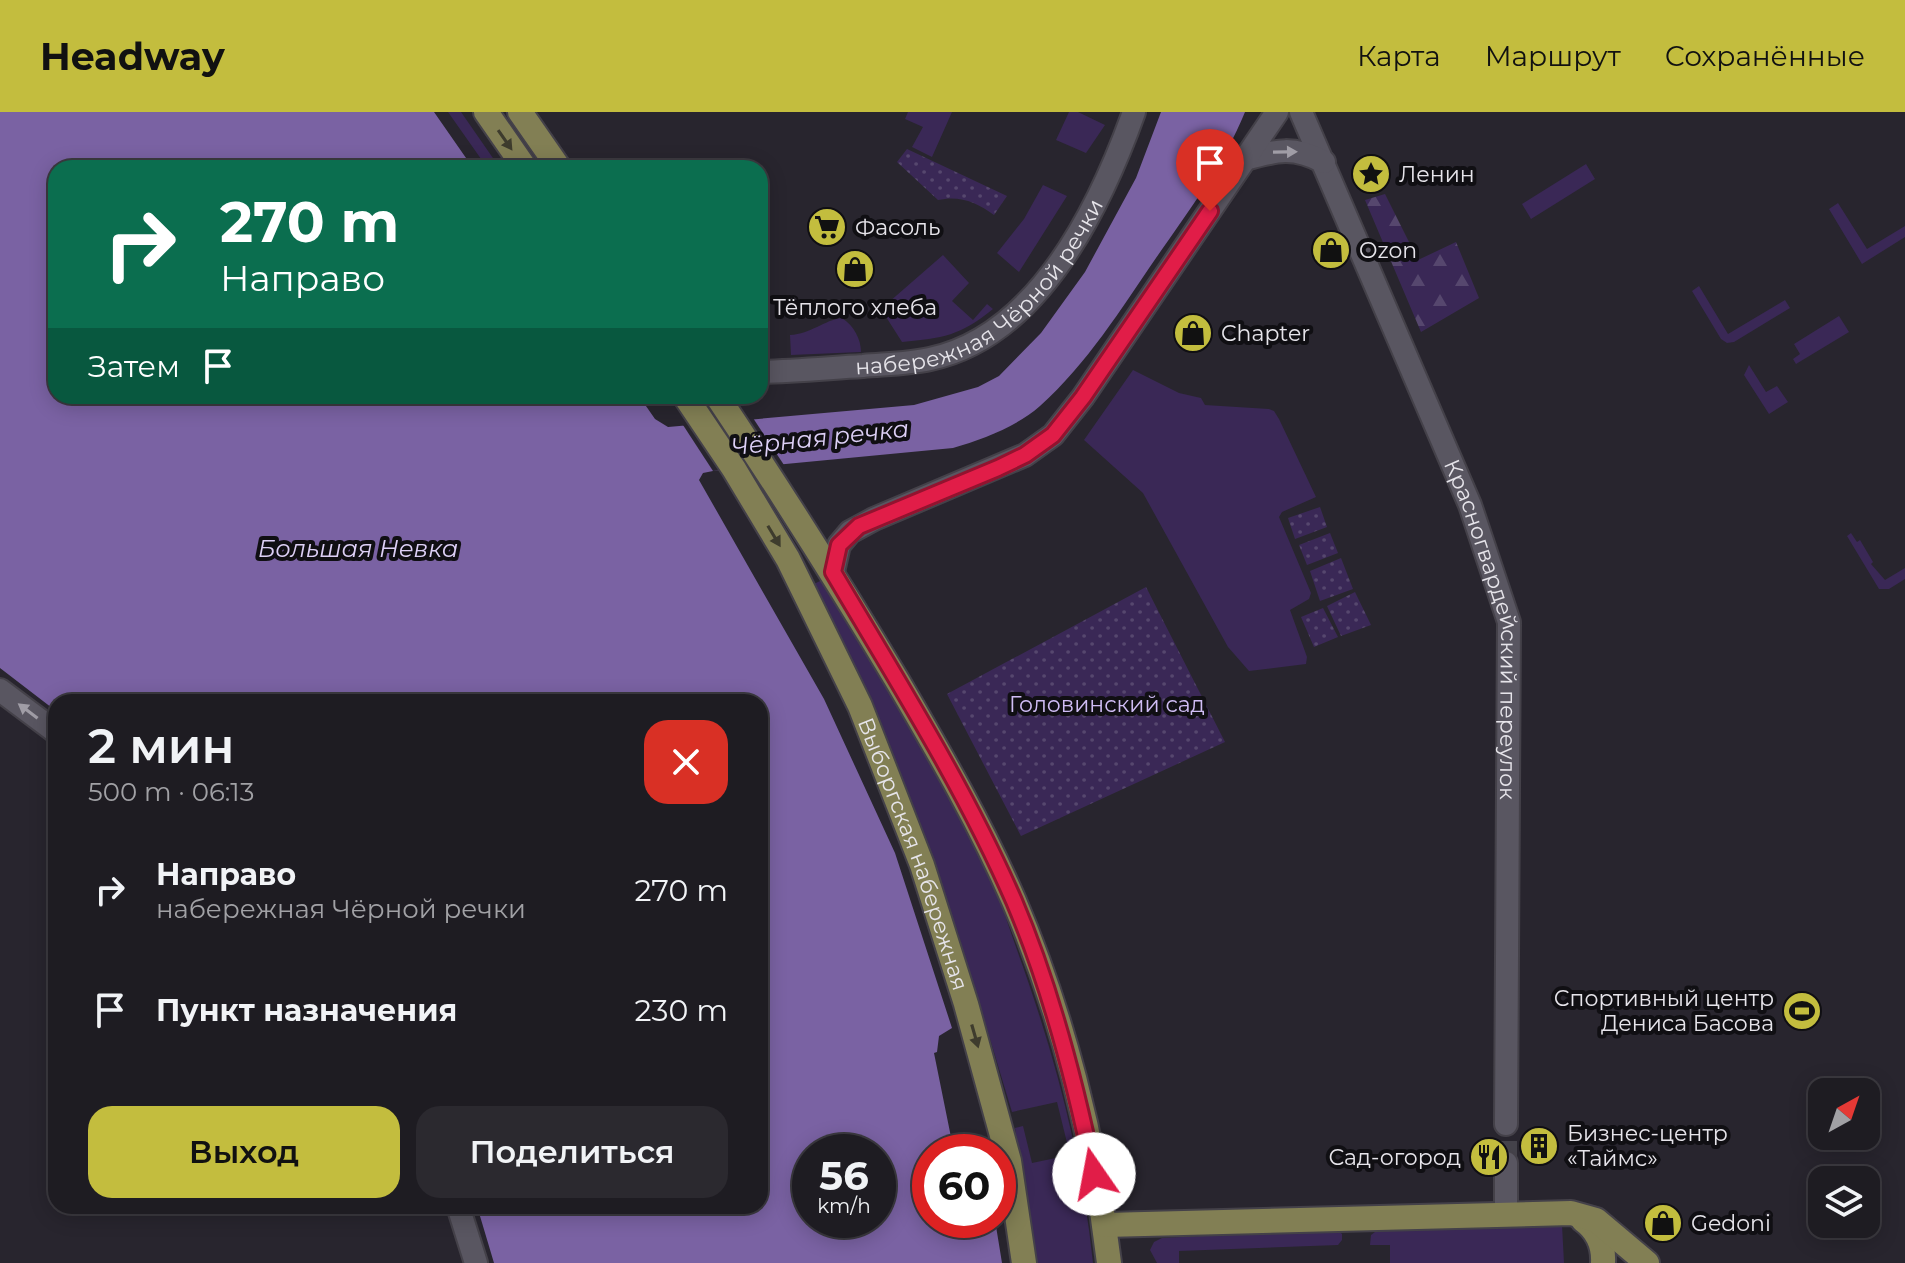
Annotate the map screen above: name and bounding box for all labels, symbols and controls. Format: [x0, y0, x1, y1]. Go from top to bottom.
text: Headway [40, 33, 225, 80]
text: Карта [1357, 39, 1441, 73]
text: Маршрут [1485, 39, 1621, 73]
text: Сохранённые [1665, 39, 1865, 73]
one-way arrow [497, 129, 513, 151]
pin [1176, 129, 1244, 211]
icon: arrive [1188, 141, 1232, 185]
one-way arrow [1273, 146, 1298, 158]
place icon: Ленин [1350, 153, 1392, 195]
place label: Ленин [1399, 161, 1475, 188]
text: 270 m [220, 188, 399, 256]
icon: right [88, 192, 192, 296]
street label: набережная Чёрной речки [854, 194, 1109, 380]
supermarket icon: Фасоль [806, 206, 848, 248]
place label: Фасоль [855, 214, 940, 241]
shop icon: Ozon [1310, 229, 1352, 271]
place label: Ozon [1359, 237, 1417, 264]
shop icon: Тёплого хлеба [834, 248, 876, 290]
text: Направо [220, 256, 385, 300]
place label: Тёплого хлеба [773, 294, 937, 321]
shop icon: Chapter [1172, 312, 1214, 354]
place label: Chapter [1221, 320, 1310, 347]
icon: arrive [196, 344, 240, 388]
text: Затем [88, 348, 180, 385]
water label: Чёрная речка [730, 414, 910, 461]
street label: Красногвардейский переулок [1438, 455, 1524, 800]
one-way arrow [767, 525, 781, 547]
water label: Большая Невка [258, 534, 458, 563]
park label: Головинский сад [1009, 691, 1205, 718]
one-way arrow [18, 703, 38, 719]
street label: Выборгская набережная [852, 714, 974, 994]
text: 2 мин [88, 717, 235, 775]
button: close [644, 720, 728, 804]
text: 500 m · 06:13 [88, 776, 254, 808]
text: Направо [156, 856, 296, 893]
icon: right [88, 868, 132, 912]
text: 270 m [634, 872, 728, 909]
text: набережная Чёрной речки [156, 893, 526, 925]
place label: Спортивный центр Дениса Басова [1554, 985, 1774, 1037]
icon: arrive [88, 988, 132, 1032]
sports icon: Спортивный центр Дениса Басова [1781, 990, 1823, 1032]
text: Пункт назначения [156, 992, 457, 1029]
text: 230 m [634, 992, 728, 1029]
one-way arrow [969, 1024, 982, 1048]
north arrow [1808, 1078, 1880, 1150]
map controls [1808, 1078, 1880, 1238]
button: Выход [88, 1106, 400, 1198]
button: Поделиться [416, 1106, 728, 1198]
place label: Бизнес-центр «Таймс» [1567, 1120, 1728, 1172]
building icon: Бизнес-центр «Таймс» [1518, 1125, 1560, 1167]
position arrow [1052, 1132, 1136, 1216]
speed limit sign: 60 [912, 1134, 1016, 1238]
restaurant icon: Сад-огород [1468, 1136, 1510, 1178]
place label: Сад-огород [1328, 1144, 1461, 1171]
text: 56 [819, 1151, 869, 1200]
button: layers [1808, 1166, 1880, 1238]
text: km/h [817, 1194, 871, 1218]
shop icon: Gedoni [1642, 1202, 1684, 1244]
place label: Gedoni [1691, 1210, 1771, 1237]

